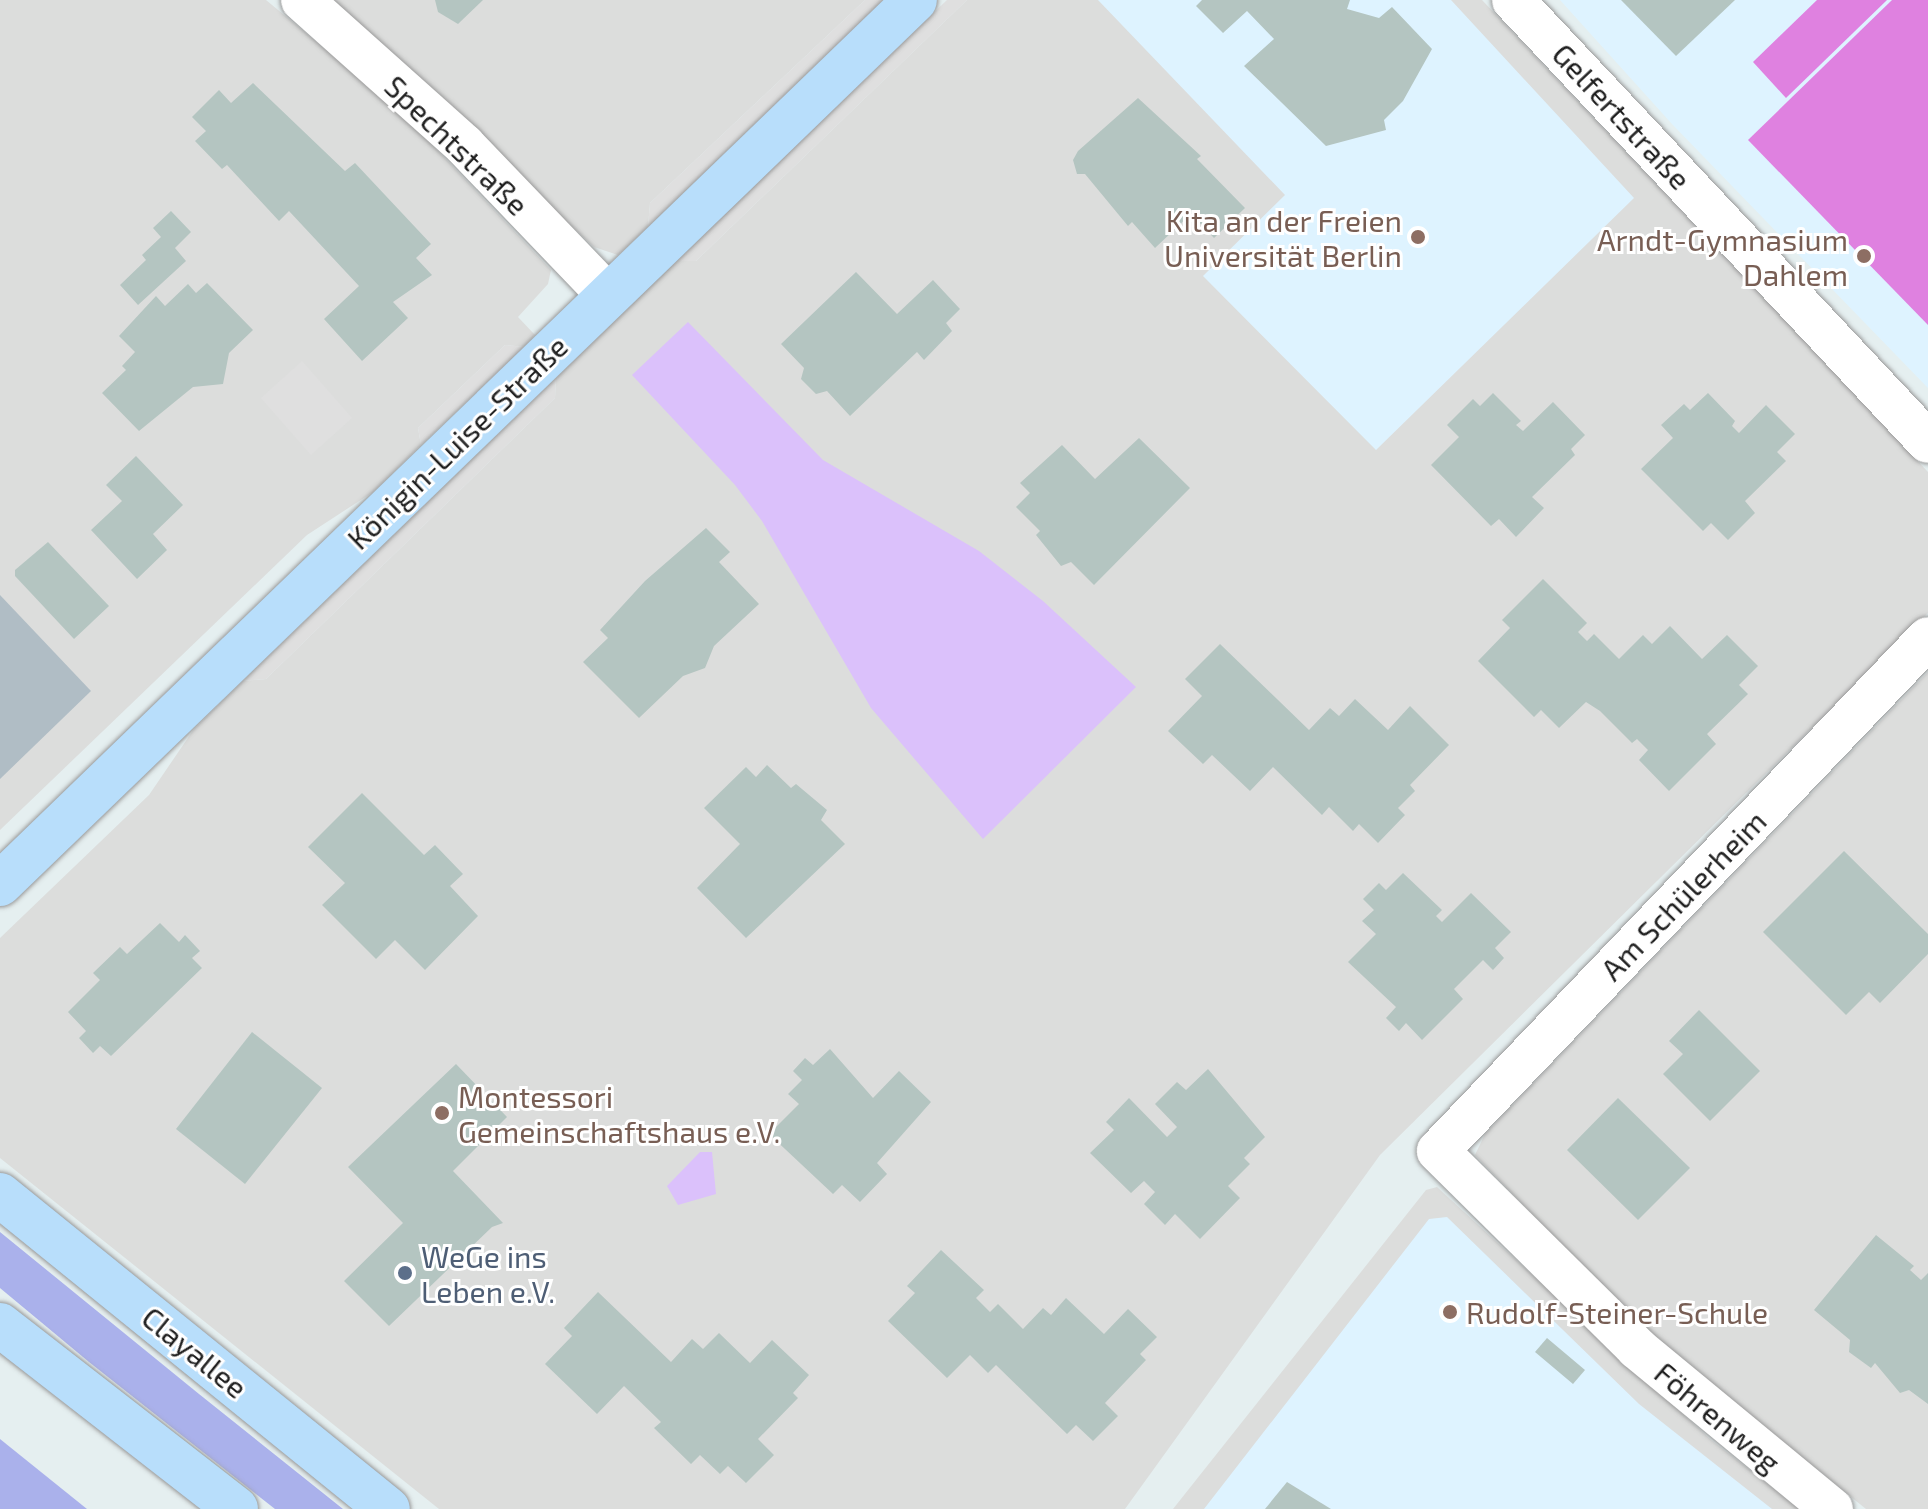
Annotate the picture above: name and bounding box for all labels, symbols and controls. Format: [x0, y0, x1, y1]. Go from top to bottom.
street label: Gelfertstraße [1545, 36, 1699, 196]
street label: Spechtstraße [378, 68, 536, 222]
place label: Kita an der Freien Universität Berlin [1164, 202, 1402, 272]
place label: Arndt-Gymnasium Dahlem [1597, 221, 1848, 292]
marker: Kita an der Freien Universität Berlin [1409, 228, 1427, 246]
marker: Arndt-Gymnasium Dahlem [1855, 247, 1873, 265]
street label: Königin-Luise-Straße [340, 328, 574, 556]
street label: Am Schülerheim [1593, 803, 1773, 987]
place label: Montessori Gemeinschaftshaus e.V. [458, 1078, 780, 1148]
marker: Montessori Gemeinschaftshaus e.V. [433, 1104, 451, 1122]
place label: WeGe ins Leben e.V. [421, 1238, 555, 1308]
marker: WeGe ins Leben e.V. [396, 1264, 414, 1282]
place label: Rudolf-Steiner-Schule [1466, 1294, 1768, 1330]
street label: Clayallee [135, 1299, 255, 1405]
marker: Rudolf-Steiner-Schule [1441, 1303, 1459, 1321]
street label: Föhrenweg [1648, 1354, 1788, 1480]

